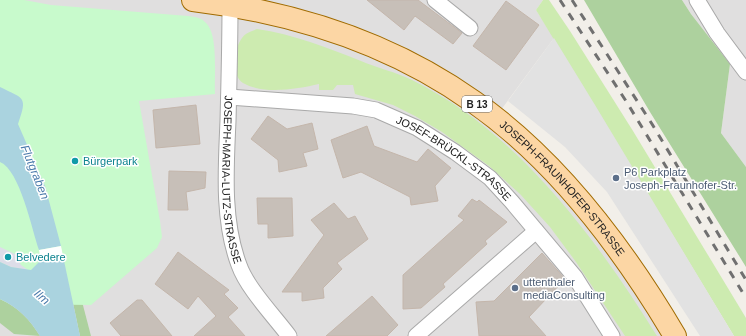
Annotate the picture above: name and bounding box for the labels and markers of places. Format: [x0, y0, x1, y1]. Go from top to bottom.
place label: Bürgerpark [83, 155, 138, 167]
marker: Bürgerpark [70, 156, 80, 166]
place label: P6 Parkplatz Joseph-Fraunhofer-Str. [624, 166, 737, 191]
marker: P6 Parkplatz Joseph-Fraunhofer-Str. [611, 173, 621, 183]
place label: Belvedere [16, 251, 66, 263]
marker: Belvedere [3, 252, 13, 262]
place label: uttenthaler mediaConsulting [523, 276, 605, 301]
marker: uttenthaler mediaConsulting [510, 283, 520, 293]

